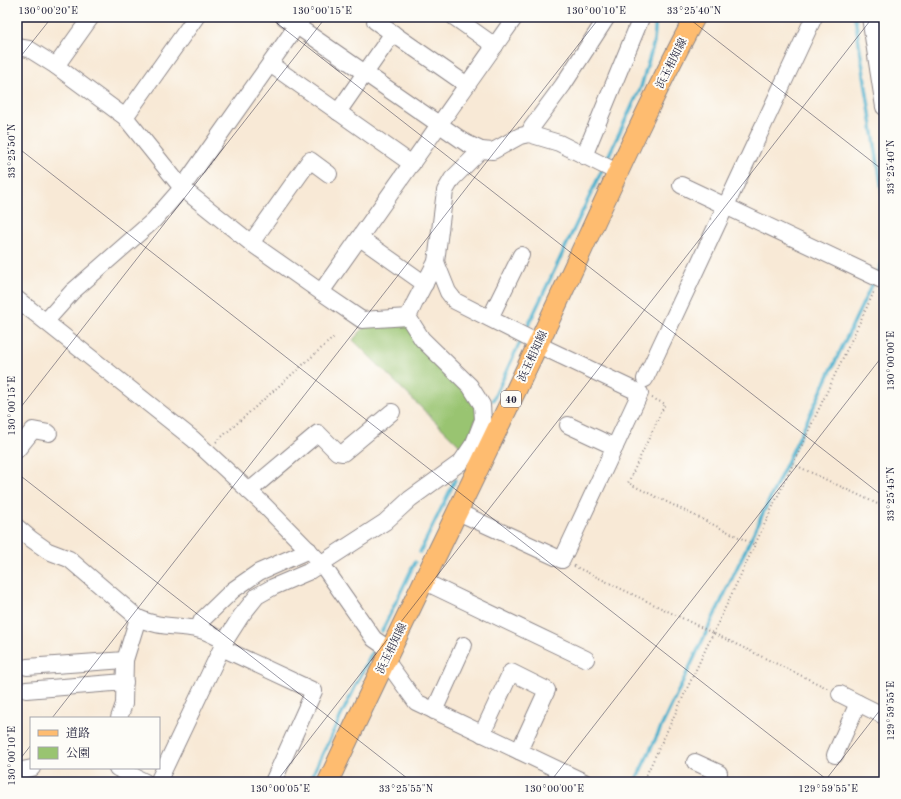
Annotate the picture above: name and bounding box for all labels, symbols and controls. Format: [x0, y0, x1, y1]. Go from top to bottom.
text: 130°00'20"E [18, 6, 78, 16]
text: 130°00'15"E [292, 6, 352, 16]
text: 130°00'10"E [566, 6, 626, 16]
text: 33°25'40"N [667, 6, 722, 16]
street label: 浜玉相知線 [653, 36, 690, 91]
text: 33°25'50"N [7, 123, 17, 178]
text: 33°25'40"N [886, 139, 896, 194]
street label: 浜玉相知線 [515, 329, 550, 384]
text: 130°00'00"E [886, 331, 896, 391]
text: 130°00'15"E [7, 376, 17, 436]
road number: 40 [501, 391, 521, 407]
text: 33°25'45"N [886, 466, 896, 521]
street label: 浜玉相知線 [374, 621, 409, 676]
text: 129°59'55"E [886, 681, 896, 741]
legend [30, 717, 160, 769]
text: 130°00'10"E [7, 726, 17, 786]
text: 道路 [66, 726, 90, 740]
text: 公園 [66, 747, 90, 760]
text: 130°00'05"E [250, 784, 310, 794]
text: 33°25'55"N [379, 784, 434, 794]
text: 130°00'00"E [524, 784, 584, 794]
text: 129°59'55"E [798, 784, 858, 794]

